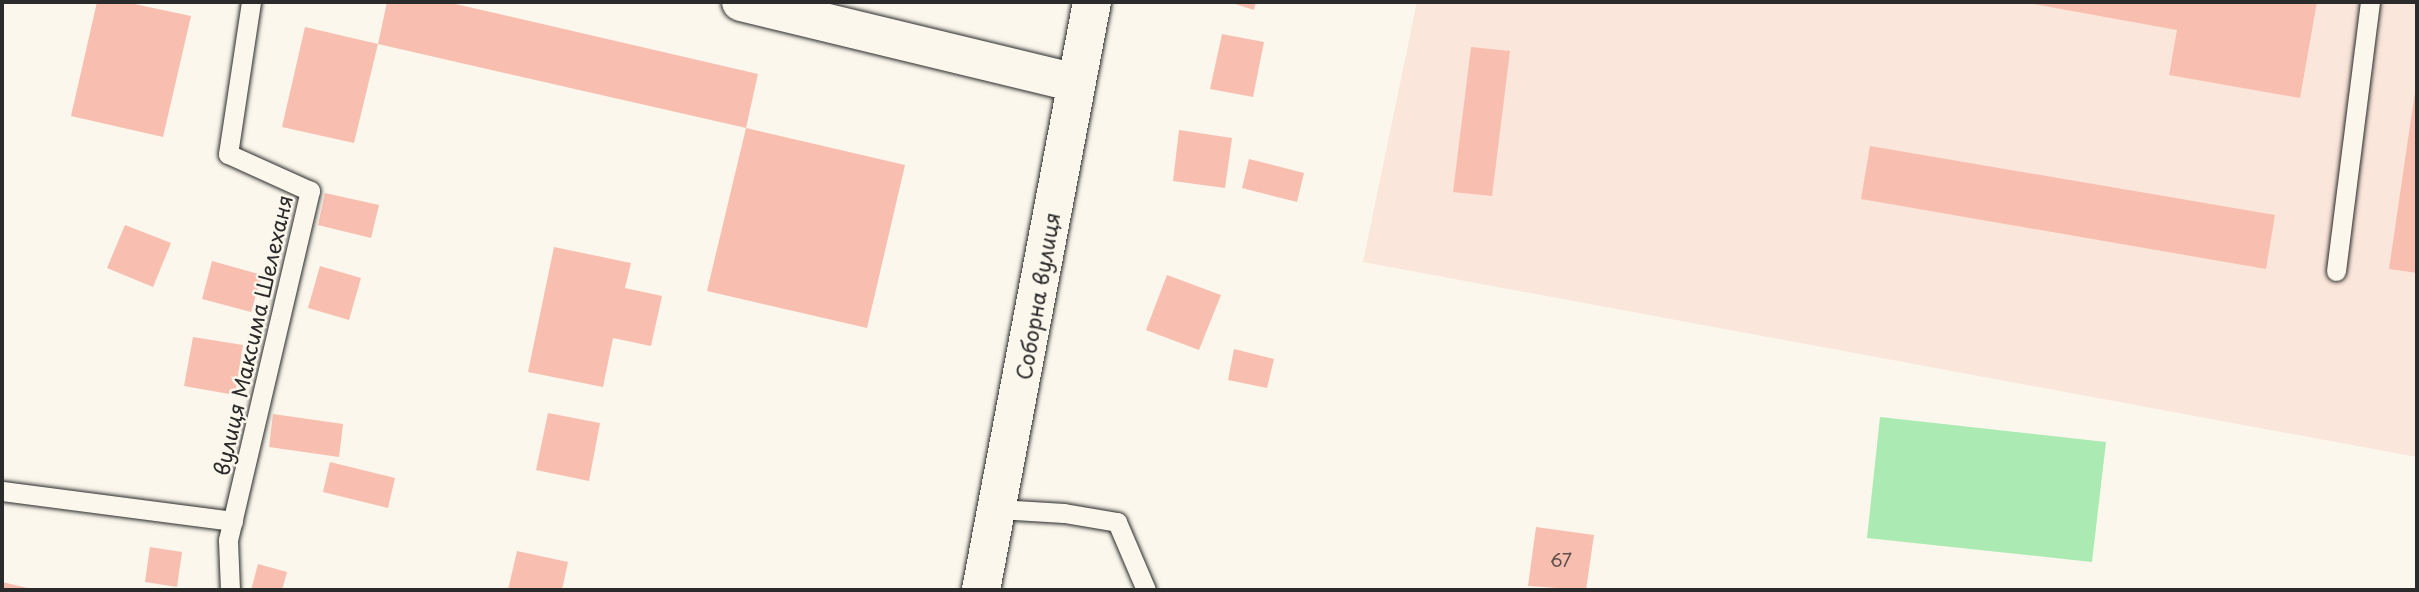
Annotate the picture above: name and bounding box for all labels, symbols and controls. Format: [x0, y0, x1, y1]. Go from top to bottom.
street label: вулиця Максима Шелеханя [207, 192, 297, 478]
street label: Соборна вулиця [1010, 210, 1064, 382]
house number: 67 [1550, 549, 1572, 571]

